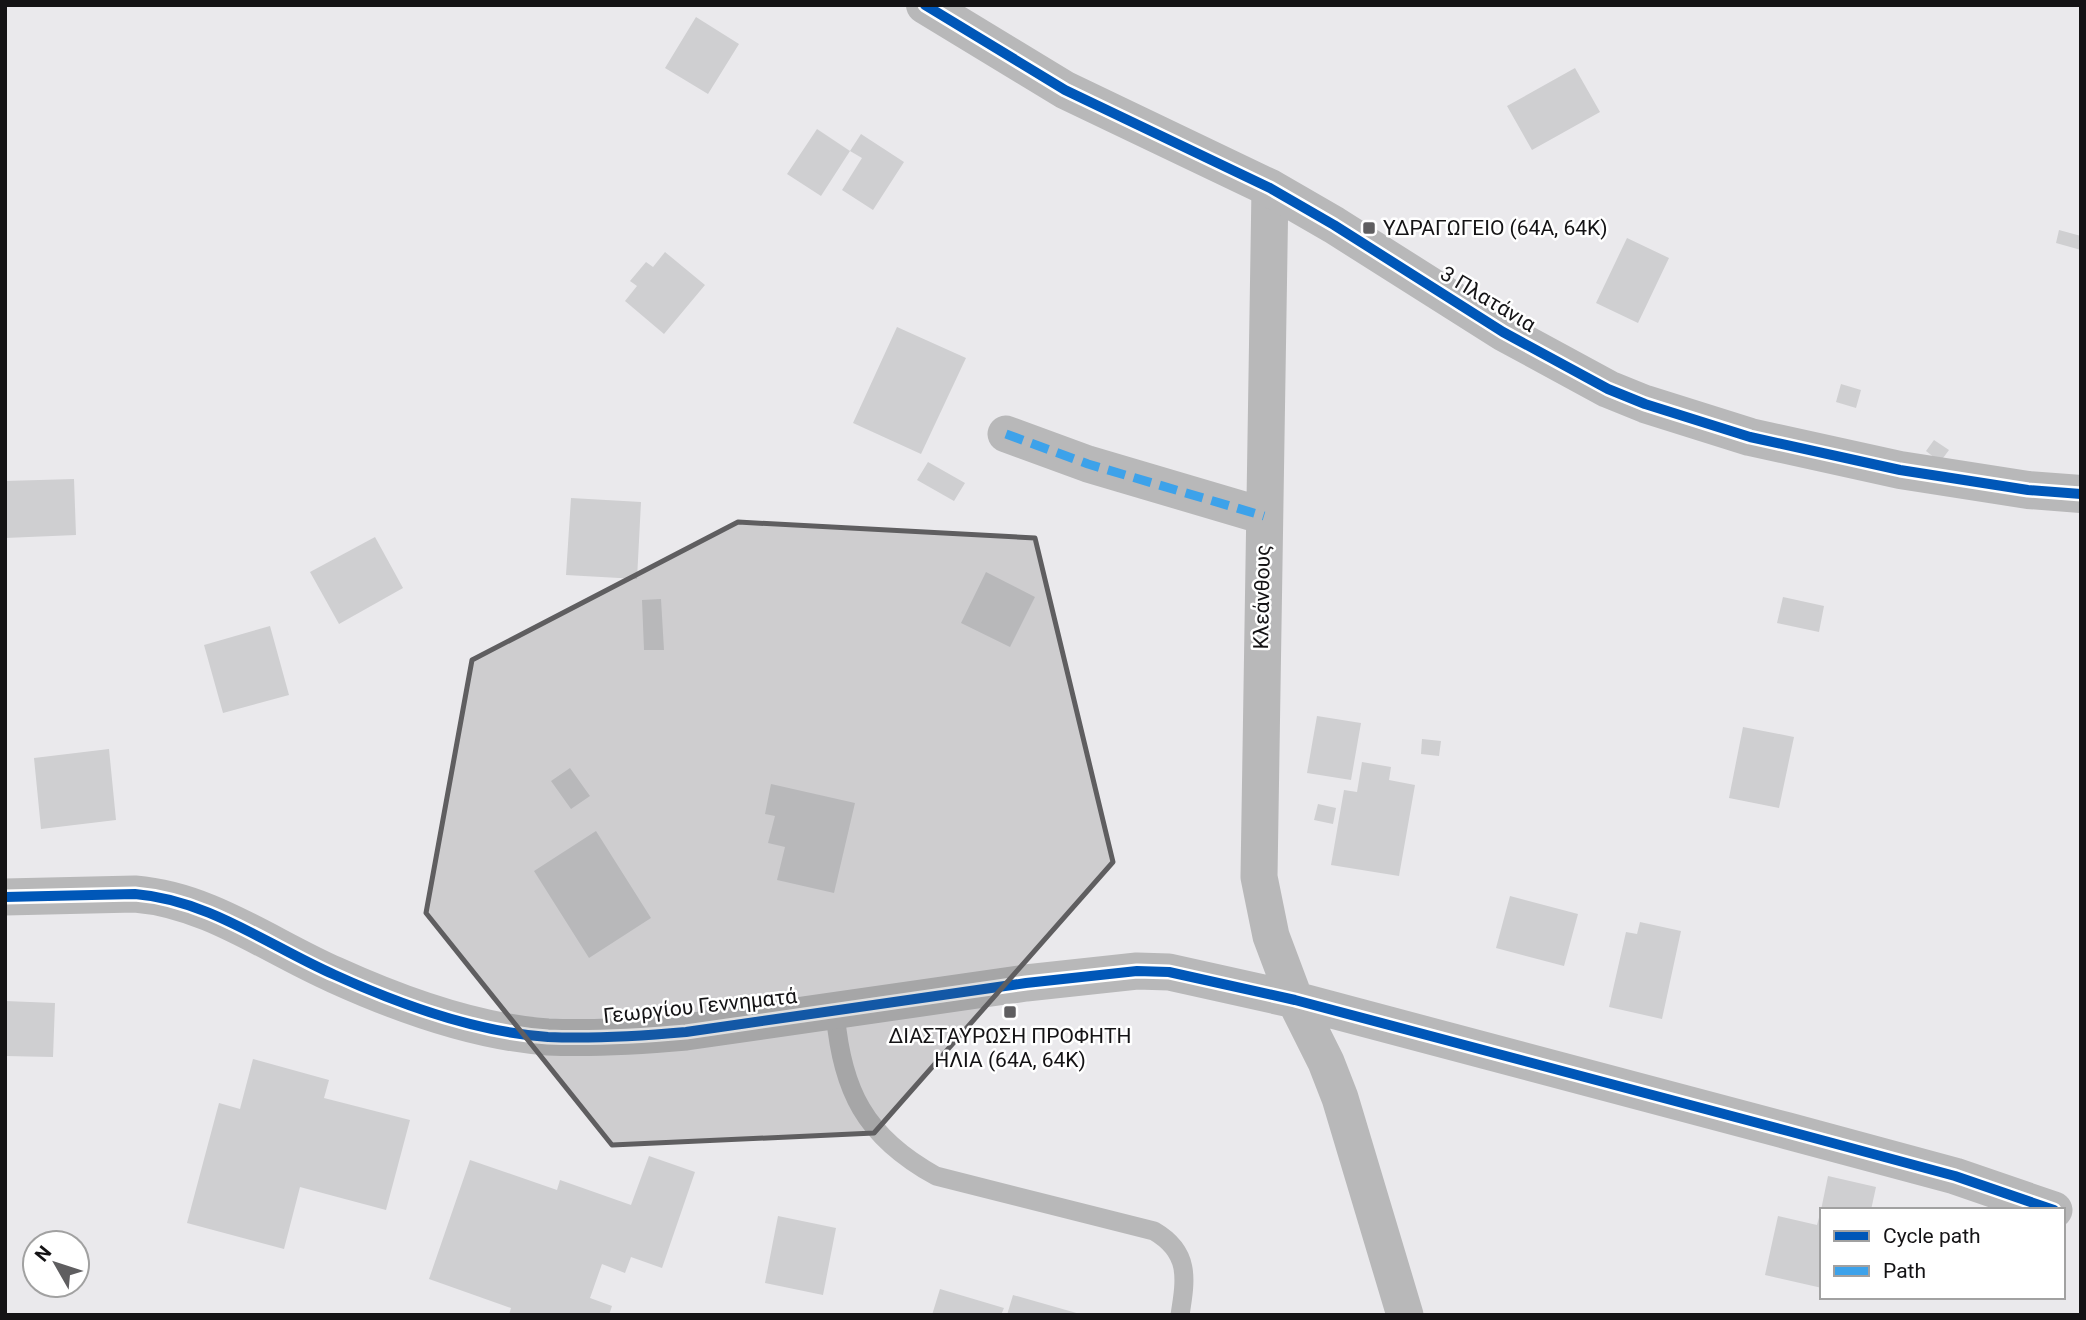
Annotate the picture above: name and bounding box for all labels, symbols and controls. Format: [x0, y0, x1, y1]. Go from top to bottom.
place label: ΥΔΡΑΓΩΓΕΙΟ (64Α, 64Κ) [1383, 216, 1608, 240]
marker: ΥΔΡΑΓΩΓΕΙΟ (64Α, 64Κ) [1361, 220, 1377, 236]
street label: 3 Πλατάνια [1436, 261, 1540, 337]
street label: Κλεάνθους [1249, 544, 1275, 650]
street label: Γεωργίου Γεννηματά [602, 984, 798, 1028]
marker: ΔΙΑΣΤΑΥΡΩΣΗ ΠΡΟΦΗΤΗ ΗΛΙΑ (64Α, 64Κ) [1002, 1004, 1018, 1020]
place label: ΔΙΑΣΤΑΥΡΩΣΗ ΠΡΟΦΗΤΗ ΗΛΙΑ (64Α, 64Κ) [888, 1024, 1132, 1072]
legend [1820, 1208, 2065, 1299]
text: Cycle path [1883, 1224, 1981, 1248]
north arrow [21, 1229, 91, 1299]
text: N [30, 1241, 56, 1266]
text: Path [1883, 1259, 1926, 1283]

